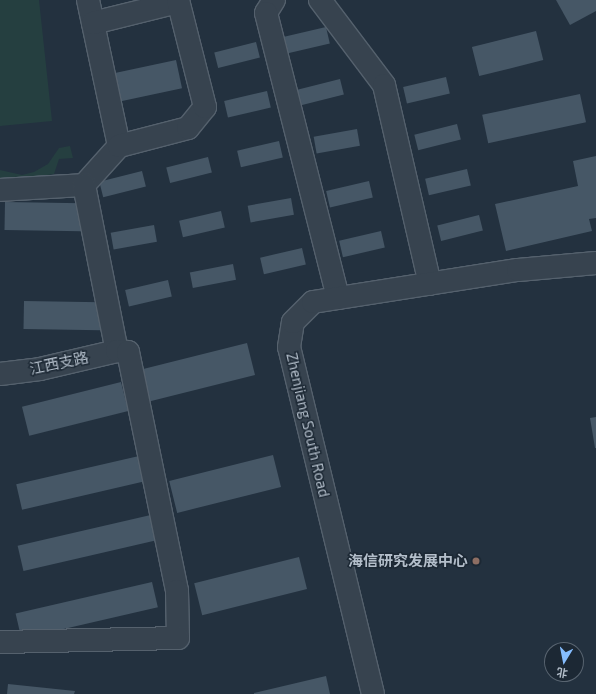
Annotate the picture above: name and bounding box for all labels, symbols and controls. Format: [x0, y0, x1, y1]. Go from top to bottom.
street label: 江西支路 [28, 348, 90, 378]
street label: Zhenjiang South Road [283, 351, 333, 499]
place label: 海信研究发展中心 [348, 552, 468, 570]
marker: 海信研究发展中心 [471, 556, 481, 566]
north arrow [544, 642, 584, 682]
text: 北 [555, 666, 569, 681]

